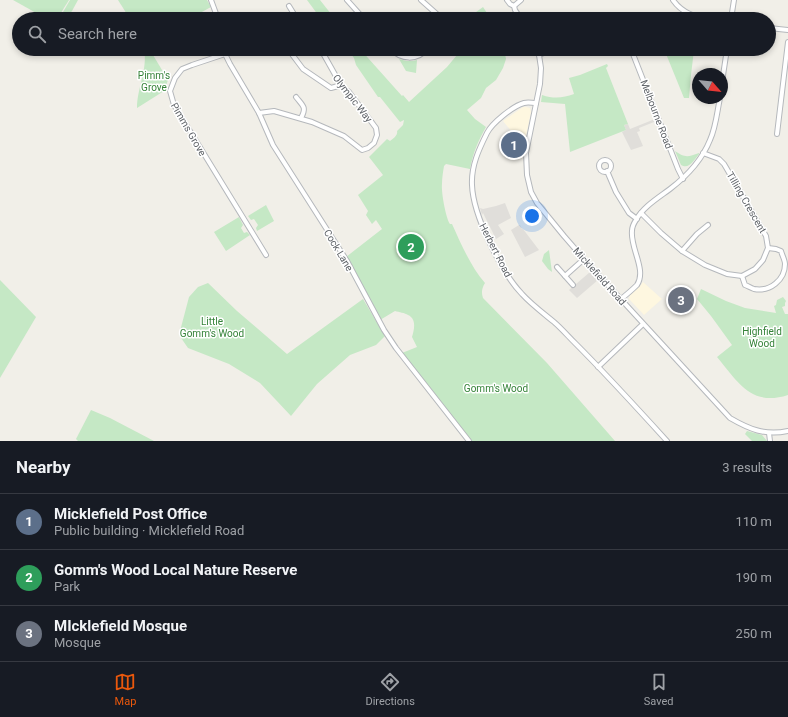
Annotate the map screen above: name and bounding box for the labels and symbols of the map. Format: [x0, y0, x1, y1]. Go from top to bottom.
north arrow [692, 68, 728, 104]
park label: Pimm's Grove [138, 70, 170, 93]
street label: Olympic Way [331, 72, 375, 125]
street label: Melbourne Road [638, 78, 675, 150]
street label: Pimms Grove [169, 101, 208, 158]
pin: 1 [501, 130, 527, 160]
street label: Tilling Crescent [725, 170, 769, 235]
your location [522, 206, 542, 226]
street label: Herbert Road [477, 221, 514, 279]
street label: Cock Lane [322, 227, 355, 273]
pin: 2 [398, 232, 424, 262]
street label: Micklefield Road [571, 245, 628, 307]
pin: 3 [668, 285, 694, 315]
park label: Little Gomm's Wood [180, 316, 244, 339]
park label: Highfield Wood [742, 326, 782, 349]
park label: Gomm's Wood [464, 383, 528, 394]

